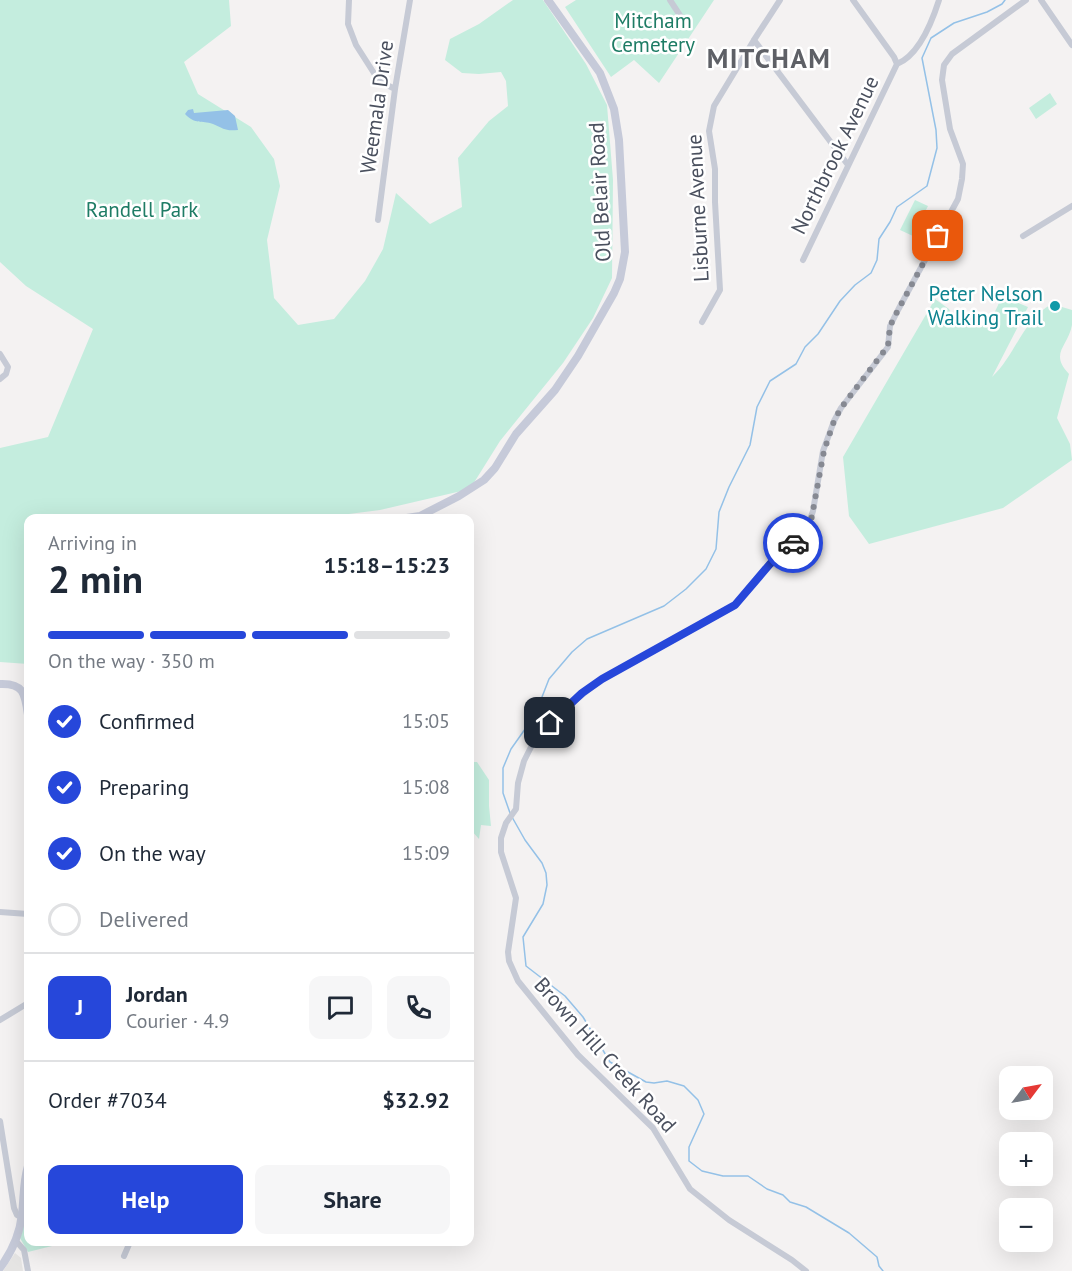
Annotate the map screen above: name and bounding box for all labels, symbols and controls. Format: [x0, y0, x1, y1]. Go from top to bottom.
park label: Mitcham Cemetery [611, 7, 695, 58]
street label: Weemala Drive [354, 39, 399, 175]
district label: MITCHAM [707, 41, 831, 75]
street label: Northbrook Avenue [785, 71, 885, 238]
street label: Old Belair Road [582, 122, 617, 262]
street label: Lisburne Avenue [680, 134, 715, 283]
park label: Randell Park [86, 196, 198, 223]
pin [912, 210, 963, 261]
icon: bag [921, 219, 954, 252]
place label: Peter Nelson Walking Trail [928, 280, 1043, 331]
marker: Peter Nelson Walking Trail [1048, 299, 1062, 313]
courier [763, 513, 823, 573]
icon: car [777, 527, 810, 560]
text: Arriving in [48, 530, 137, 556]
text: 15:18–15:23 [324, 551, 450, 579]
text: 2 min [48, 553, 143, 604]
text: On the way · 350 m [48, 648, 215, 674]
pin [524, 697, 575, 748]
icon: check [48, 705, 81, 738]
icon: home [533, 706, 566, 739]
text: Confirmed [99, 707, 195, 735]
text: 15:05 [402, 708, 450, 734]
icon: check [48, 771, 81, 804]
text: Preparing [99, 773, 189, 801]
text: 15:08 [402, 774, 450, 800]
icon: check [48, 837, 81, 870]
text: On the way [99, 839, 206, 867]
text: 15:09 [402, 840, 450, 866]
text: Delivered [99, 905, 189, 933]
street label: Brown Hill Creek Road [528, 971, 682, 1138]
button: chat [309, 976, 372, 1039]
button: phone [387, 976, 450, 1039]
text: Jordan [126, 980, 188, 1008]
text: J [76, 993, 83, 1021]
text: Courier · 4.9 [126, 1008, 229, 1034]
north arrow [999, 1066, 1053, 1120]
map controls [999, 1066, 1053, 1252]
text: Order #7034 [48, 1086, 167, 1114]
text: $32.92 [382, 1086, 450, 1114]
button: + [999, 1132, 1053, 1186]
button: Help [48, 1165, 243, 1234]
button: Share [255, 1165, 450, 1234]
button: − [999, 1198, 1053, 1252]

